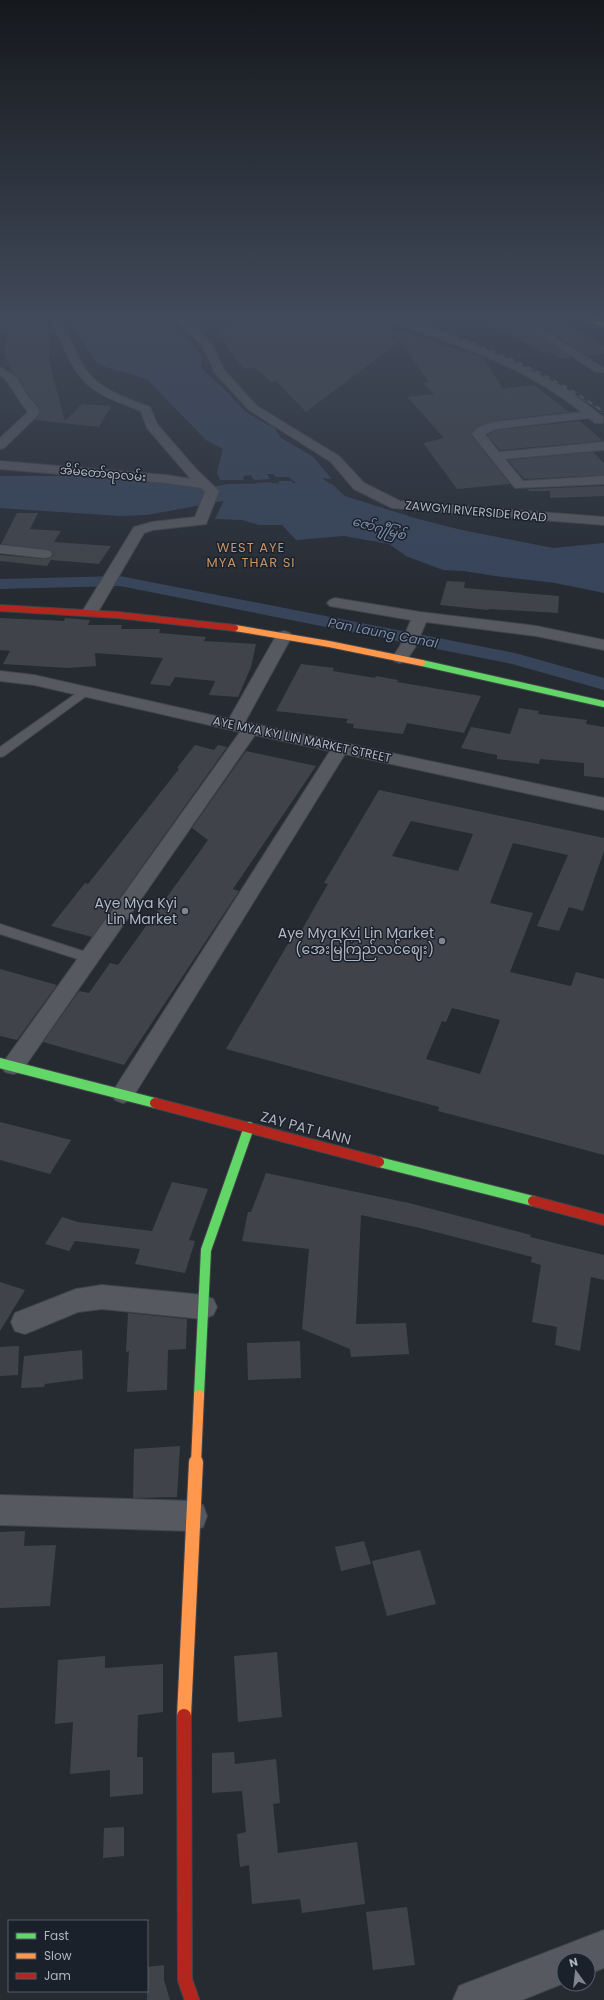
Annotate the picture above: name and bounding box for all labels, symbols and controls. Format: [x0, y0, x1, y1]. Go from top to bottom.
street label: အိမ်တော်ရာလမ်း [59, 461, 147, 487]
street label: ZAWGYI RIVERSIDE ROAD [405, 496, 547, 526]
water label: ဇော်ဂျီမြစ် [349, 511, 410, 547]
district label: WEST AYE MYA THAR SI [206, 538, 296, 572]
water label: Pan Laung Canal [327, 613, 440, 653]
street label: AYE MYA KYI LIN MARKET STREET [211, 712, 393, 766]
place label: Aye Mya Kyi Lin Market [94, 893, 177, 929]
marker: Aye Mya Kyi Lin Market [180, 906, 190, 916]
place label: Aye Mya Kyi Lin Market (အေးမြကြည်လင်ဈေး) [278, 923, 434, 961]
marker: Aye Mya Kyi Lin Market (အေးမြကြည်လင်ဈေး) [437, 936, 447, 946]
street label: ZAY PAT LANN [259, 1106, 353, 1150]
legend [8, 1920, 148, 1992]
text: Fast [44, 1927, 69, 1944]
text: Slow [44, 1947, 72, 1964]
north arrow [556, 1952, 596, 1992]
text: N [567, 1954, 579, 1971]
text: Jam [44, 1967, 71, 1984]

